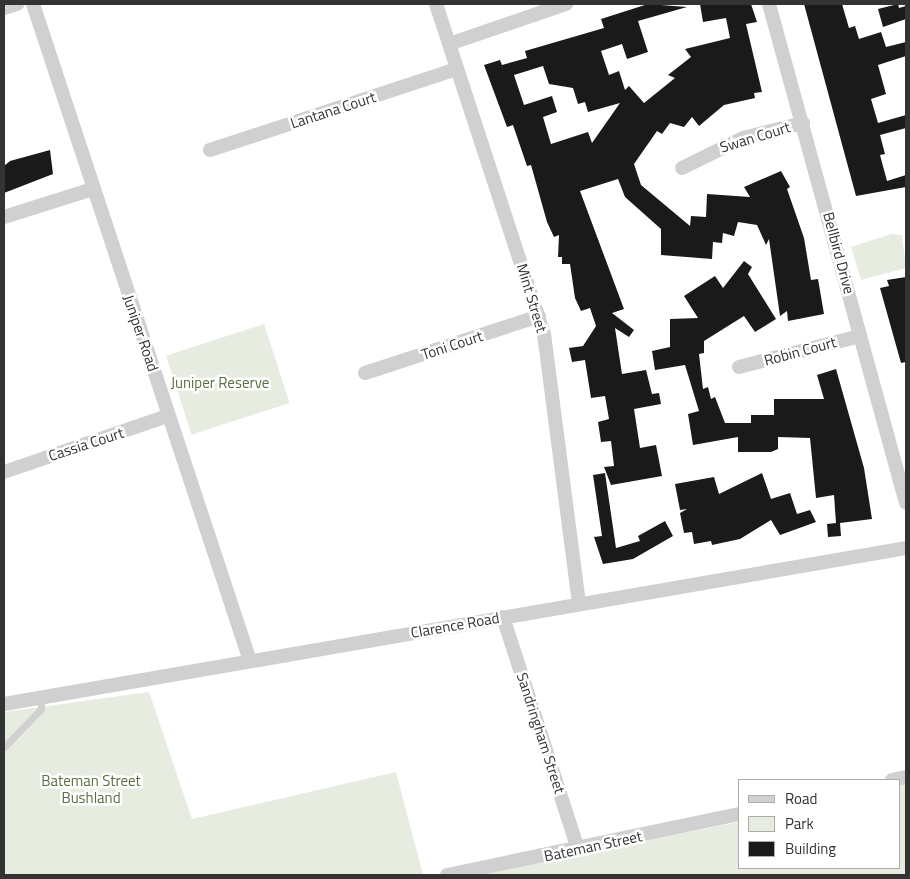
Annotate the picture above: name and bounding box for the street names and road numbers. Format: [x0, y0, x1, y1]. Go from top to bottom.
street label: Lantana Court [288, 88, 378, 132]
street label: Swan Court [718, 118, 792, 156]
street label: Bellbird Drive [819, 210, 859, 296]
street label: Mint Street [513, 261, 551, 335]
street label: Juniper Road [119, 292, 163, 374]
street label: Toni Court [419, 327, 485, 363]
street label: Robin Court [762, 333, 838, 369]
street label: Cassia Court [46, 423, 126, 465]
street label: Clarence Road [409, 608, 501, 642]
street label: Sandringham Street [513, 670, 569, 796]
street label: Bateman Street [542, 827, 644, 865]

